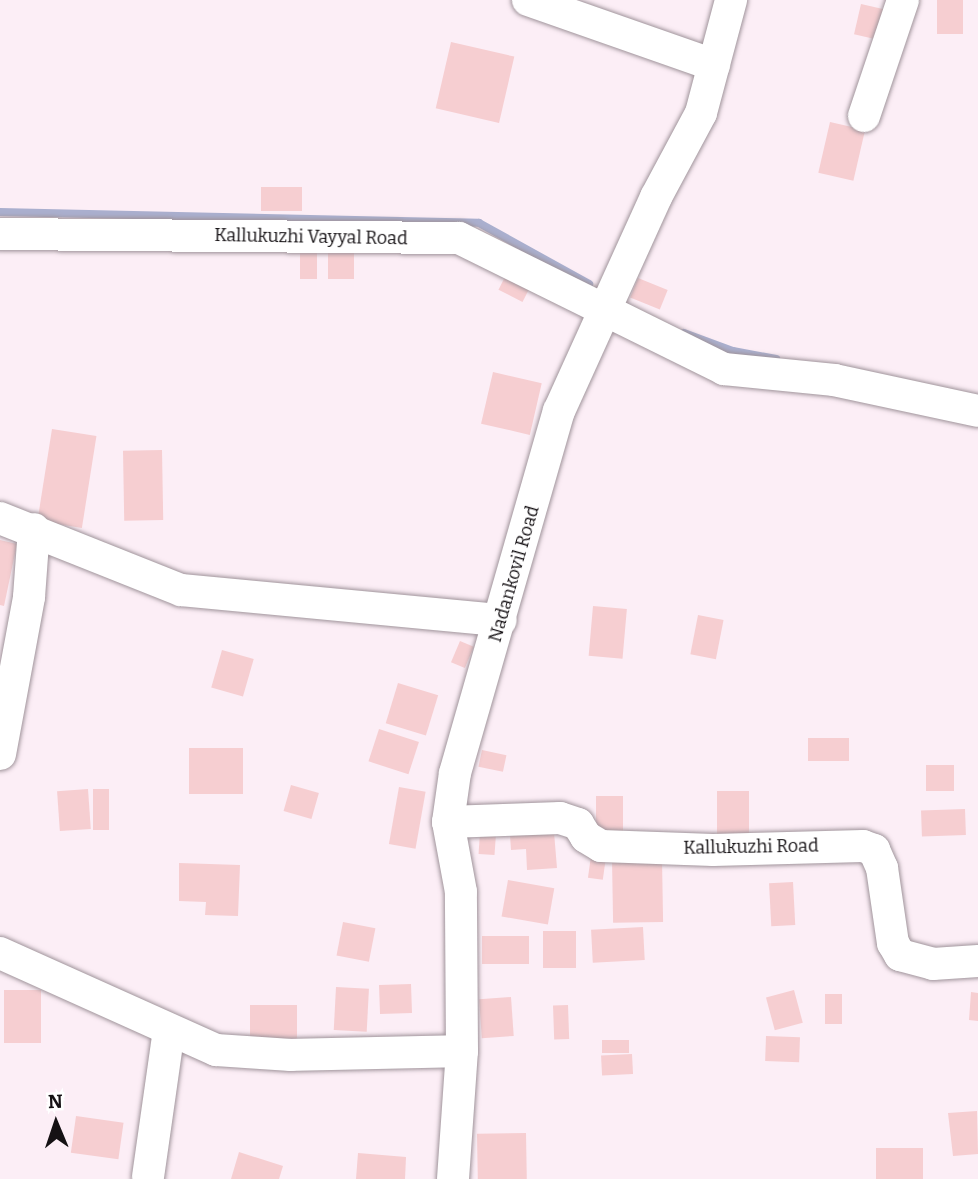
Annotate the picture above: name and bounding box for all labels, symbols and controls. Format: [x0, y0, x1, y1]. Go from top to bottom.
street label: Kallukuzhi Vayyal Road [214, 225, 408, 249]
street label: Nadankovil Road [484, 503, 544, 645]
street label: Kallukuzhi Road [683, 835, 819, 859]
north arrow [21, 1088, 91, 1158]
text: N [48, 1090, 63, 1113]

